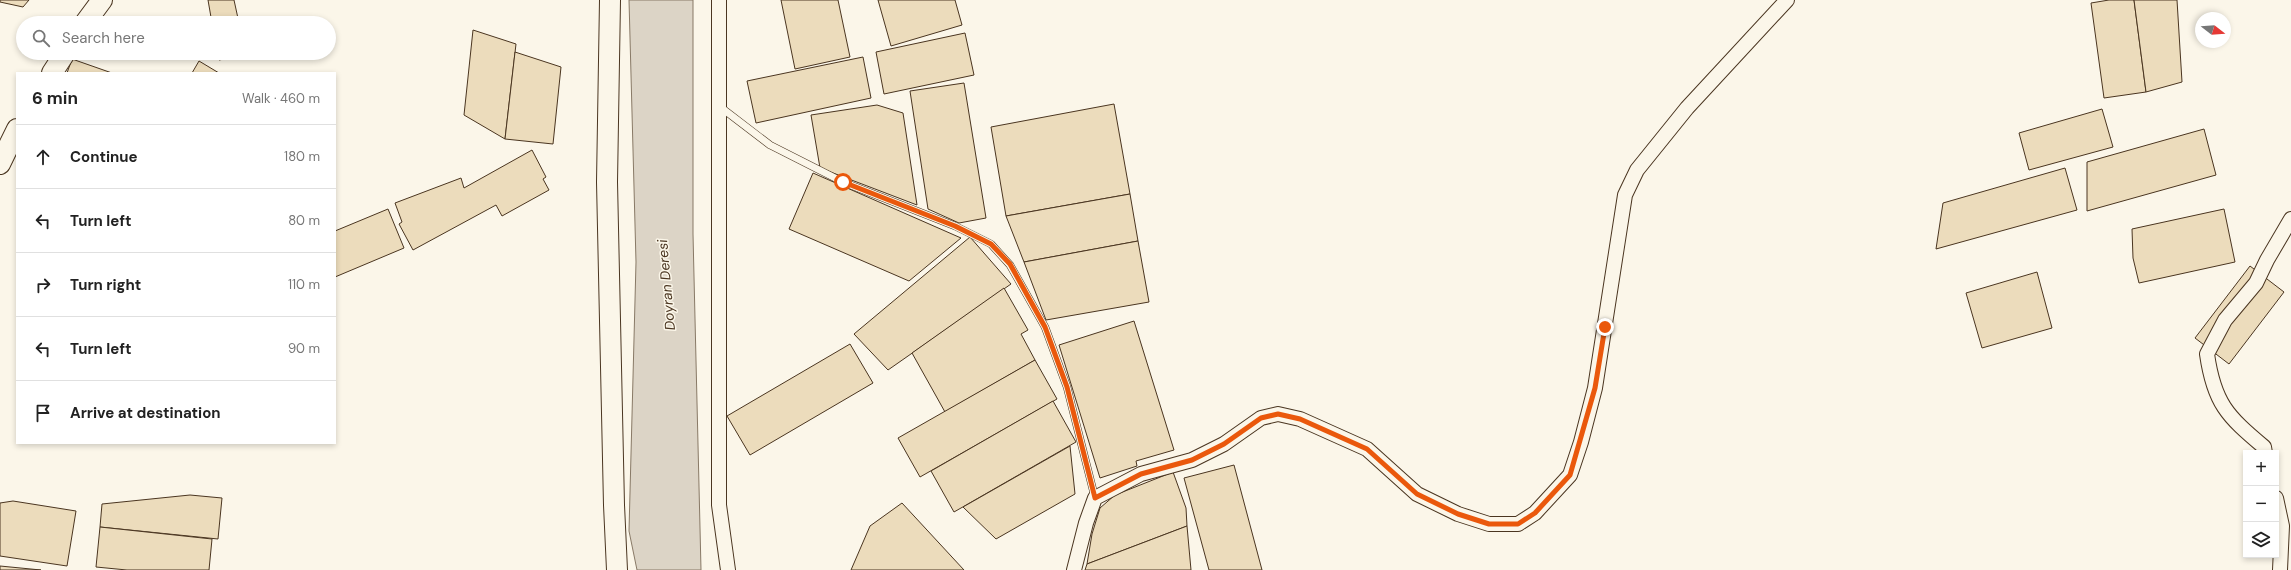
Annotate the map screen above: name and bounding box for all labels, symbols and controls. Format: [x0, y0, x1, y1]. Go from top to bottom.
north arrow [2195, 12, 2231, 48]
search box [16, 16, 336, 60]
icon: search [30, 27, 52, 49]
text: Search here [62, 28, 145, 48]
text: 6 min [32, 87, 78, 109]
text: Walk · 460 m [242, 90, 320, 107]
icon: ahead [32, 146, 54, 168]
text: Continue [70, 147, 138, 167]
text: 180 m [284, 148, 320, 165]
route start [834, 173, 852, 191]
icon: left [32, 210, 54, 232]
text: Turn left [70, 211, 131, 231]
text: 80 m [288, 212, 320, 229]
water label: Doyran Deresi [653, 238, 679, 331]
icon: right [32, 274, 54, 296]
text: Turn right [70, 275, 141, 295]
text: 110 m [288, 276, 320, 293]
route end [1596, 318, 1614, 336]
icon: left [32, 338, 54, 360]
text: Turn left [70, 339, 131, 359]
text: 90 m [288, 340, 320, 357]
icon: arrive [32, 402, 54, 424]
text: Arrive at destination [70, 403, 221, 423]
map controls [2243, 450, 2279, 558]
button: + [2243, 450, 2279, 486]
button: − [2243, 486, 2279, 522]
button: layers [2243, 522, 2279, 558]

